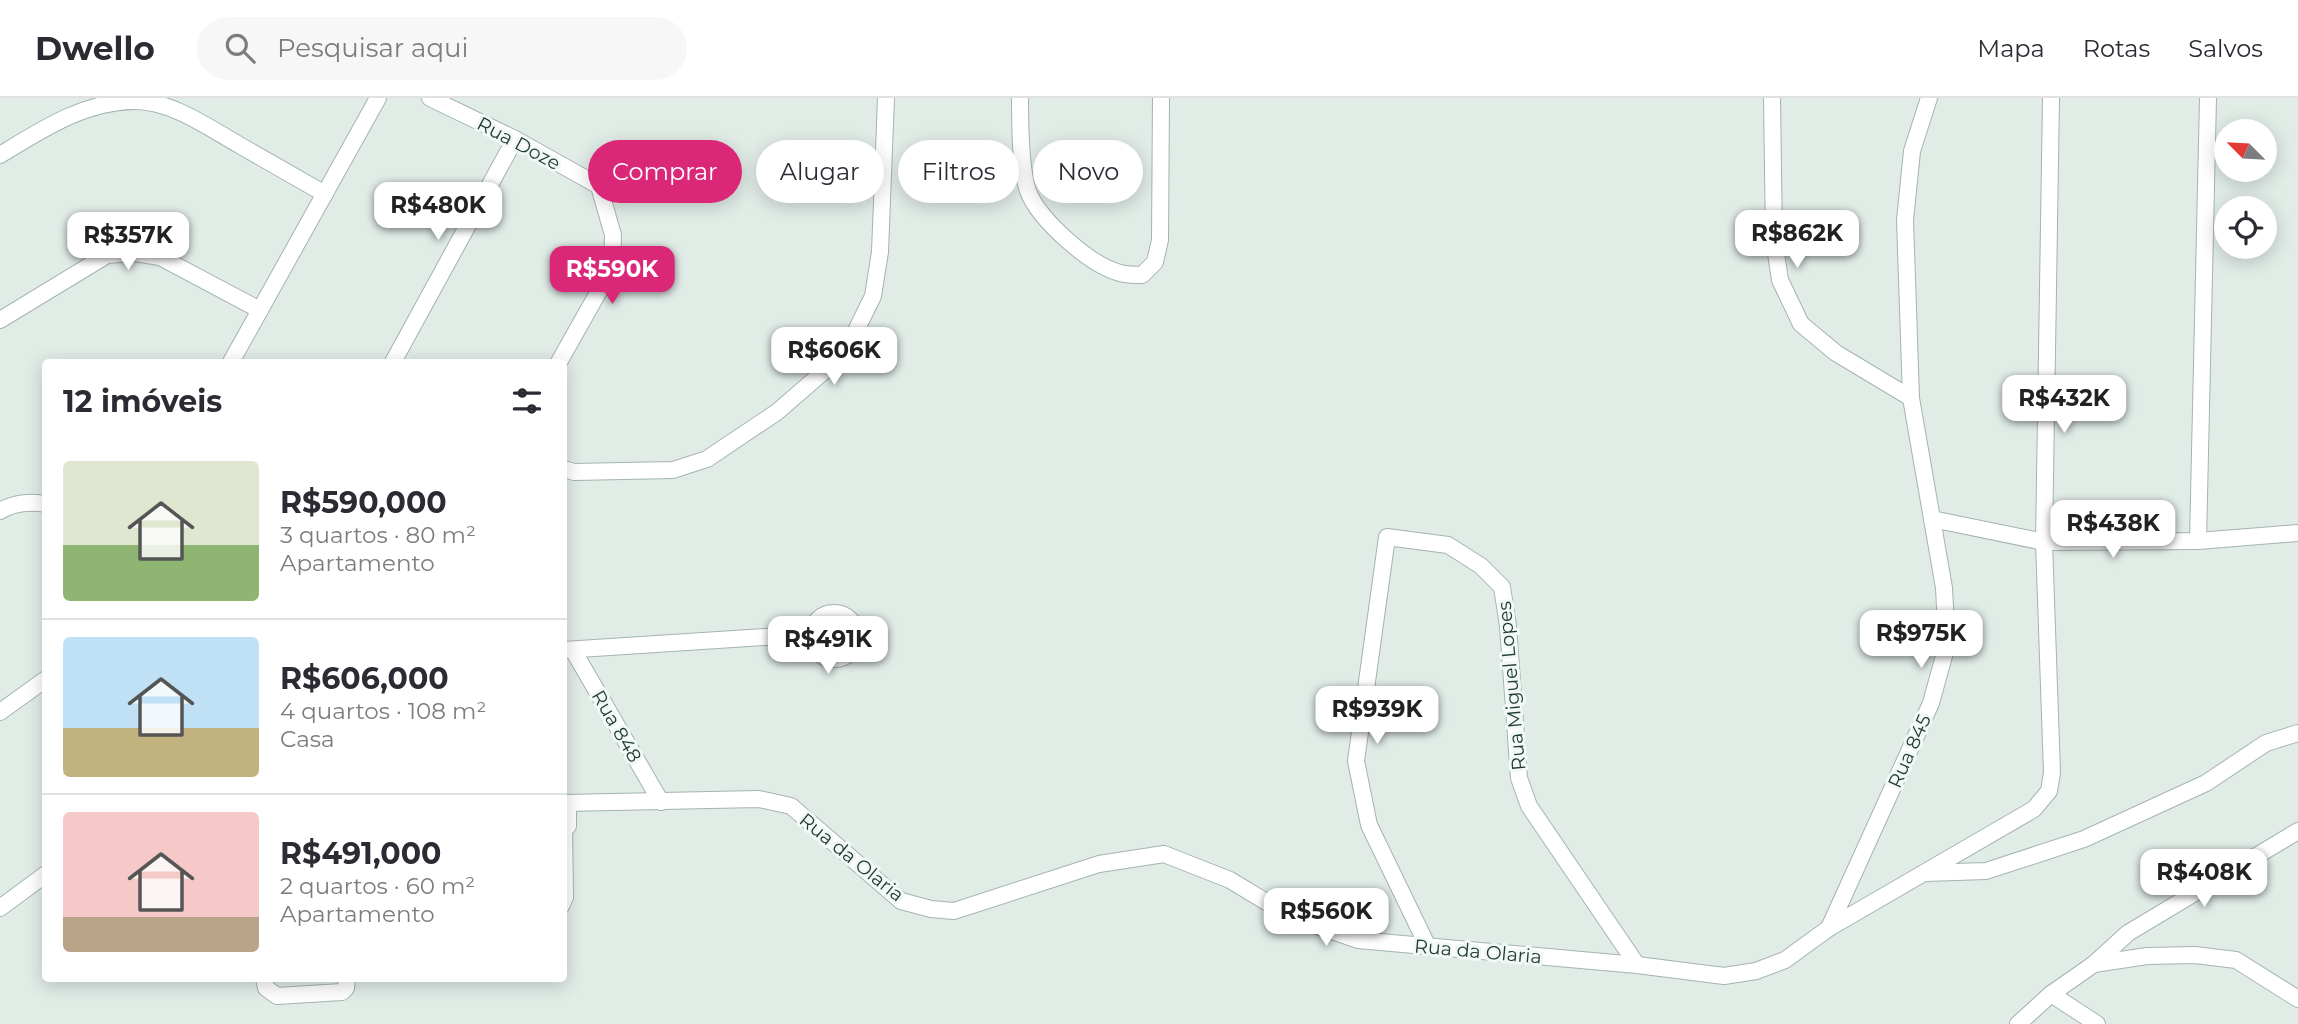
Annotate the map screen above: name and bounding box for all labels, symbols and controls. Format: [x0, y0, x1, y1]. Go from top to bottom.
search box [197, 17, 687, 80]
text: Dwello [35, 28, 155, 68]
icon: search [221, 29, 259, 67]
text: Pesquisar aqui [277, 32, 469, 64]
text: Mapa [1977, 34, 2045, 63]
text: Rotas [2083, 34, 2150, 63]
text: Salvos [2188, 34, 2263, 63]
street label: Rua Doze [473, 112, 564, 175]
north arrow [2214, 119, 2277, 182]
map controls [2214, 119, 2277, 259]
chip: Comprar [588, 140, 742, 203]
chip: Alugar [756, 140, 884, 203]
chip: Filtros [898, 140, 1019, 203]
chip: Novo [1033, 140, 1143, 203]
pin: R$480K [381, 183, 495, 242]
text: R$480K [390, 191, 486, 219]
button: locate [2214, 196, 2277, 259]
pin: R$862K [1740, 211, 1854, 270]
pin: R$357K [71, 212, 185, 272]
text: R$862K [1751, 219, 1843, 247]
text: R$357K [83, 221, 173, 249]
pin: R$590K [555, 246, 669, 306]
text: R$590K [566, 255, 658, 283]
pin: R$606K [777, 328, 891, 387]
text: R$606K [787, 336, 881, 364]
pin: R$432K [2007, 376, 2121, 435]
icon: filters [508, 382, 546, 420]
text: 12 imóveis [63, 383, 222, 420]
text: R$432K [2018, 384, 2110, 412]
text: R$590,000 [280, 484, 447, 521]
icon: home [119, 489, 203, 573]
pin: R$438K [2056, 500, 2170, 560]
text: R$438K [2066, 509, 2160, 537]
text: 3 quartos · 80 m² [280, 521, 476, 549]
text: Apartamento [280, 549, 435, 577]
street label: Rua Miguel Lopes [1493, 600, 1530, 772]
pin: R$975K [1864, 610, 1978, 670]
pin: R$491K [771, 616, 885, 676]
text: R$975K [1876, 619, 1966, 647]
text: R$491K [784, 625, 872, 653]
text: R$606,000 [280, 660, 449, 697]
icon: home [119, 665, 203, 749]
street label: Rua 848 [587, 686, 646, 767]
pin: R$939K [1320, 686, 1434, 746]
text: R$939K [1331, 695, 1423, 723]
text: 4 quartos · 108 m² [280, 697, 486, 725]
street label: Rua 845 [1883, 711, 1936, 792]
text: Casa [280, 725, 335, 753]
street label: Rua da Olaria [795, 808, 909, 907]
text: R$491,000 [280, 835, 441, 872]
icon: home [119, 840, 203, 924]
pin: R$408K [2147, 850, 2261, 909]
text: R$408K [2156, 858, 2252, 886]
text: 2 quartos · 60 m² [280, 872, 475, 900]
pin: R$560K [1269, 888, 1383, 948]
text: R$560K [1280, 897, 1372, 925]
text: Apartamento [280, 900, 435, 928]
street label: Rua da Olaria [1413, 934, 1543, 969]

